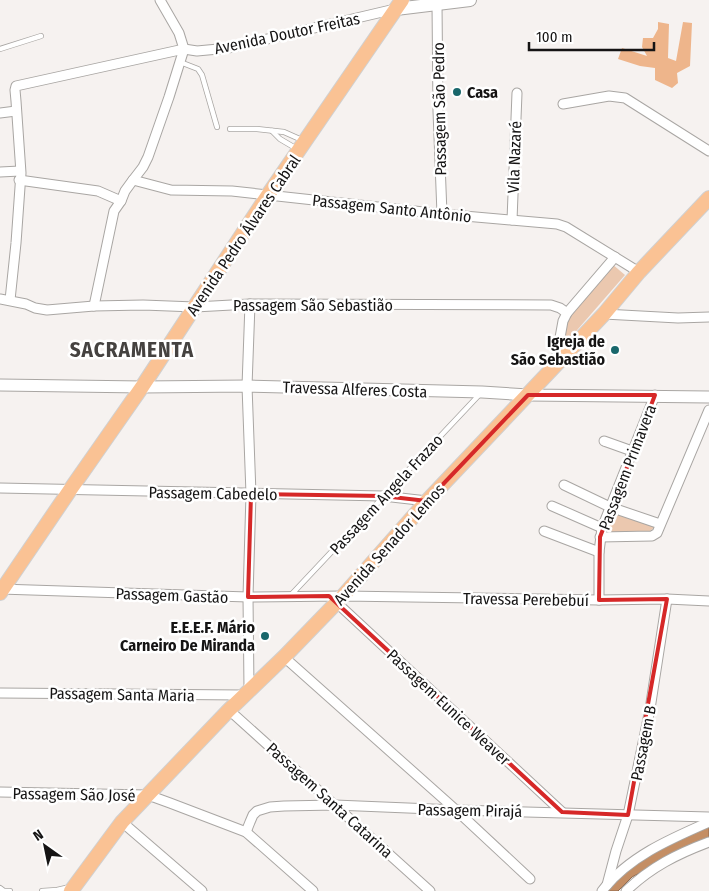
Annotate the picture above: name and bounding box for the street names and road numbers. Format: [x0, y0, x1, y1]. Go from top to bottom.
street label: Avenida Doutor Freitas [213, 9, 362, 58]
street label: Passagem São Pedro [429, 42, 450, 176]
street label: Vila Nazaré [504, 120, 525, 194]
street label: Avenida Pedro Álvares Cabral [182, 151, 304, 319]
street label: Passagem Santo Antônio [311, 191, 473, 226]
street label: Passagem São Sebastião [233, 296, 393, 315]
street label: Travessa Alferes Costa [282, 377, 428, 402]
street label: Passagem Primavera [595, 402, 660, 533]
street label: Passagem Angela Frazao [326, 430, 447, 558]
street label: Avenida Senador Lemos [330, 480, 449, 609]
street label: Passagem Cabedelo [148, 483, 278, 504]
street label: Passagem Gastão [115, 584, 229, 607]
street label: Travessa Perebebuí [463, 589, 589, 610]
street label: Passagem Eunice Weaver [383, 645, 515, 770]
street label: Passagem Santa Maria [49, 684, 195, 705]
street label: Passagem B [627, 704, 660, 782]
street label: Passagem Santa Catarina [263, 739, 397, 862]
street label: Passagem São José [12, 784, 136, 805]
street label: Passagem Pirajá [418, 800, 523, 821]

